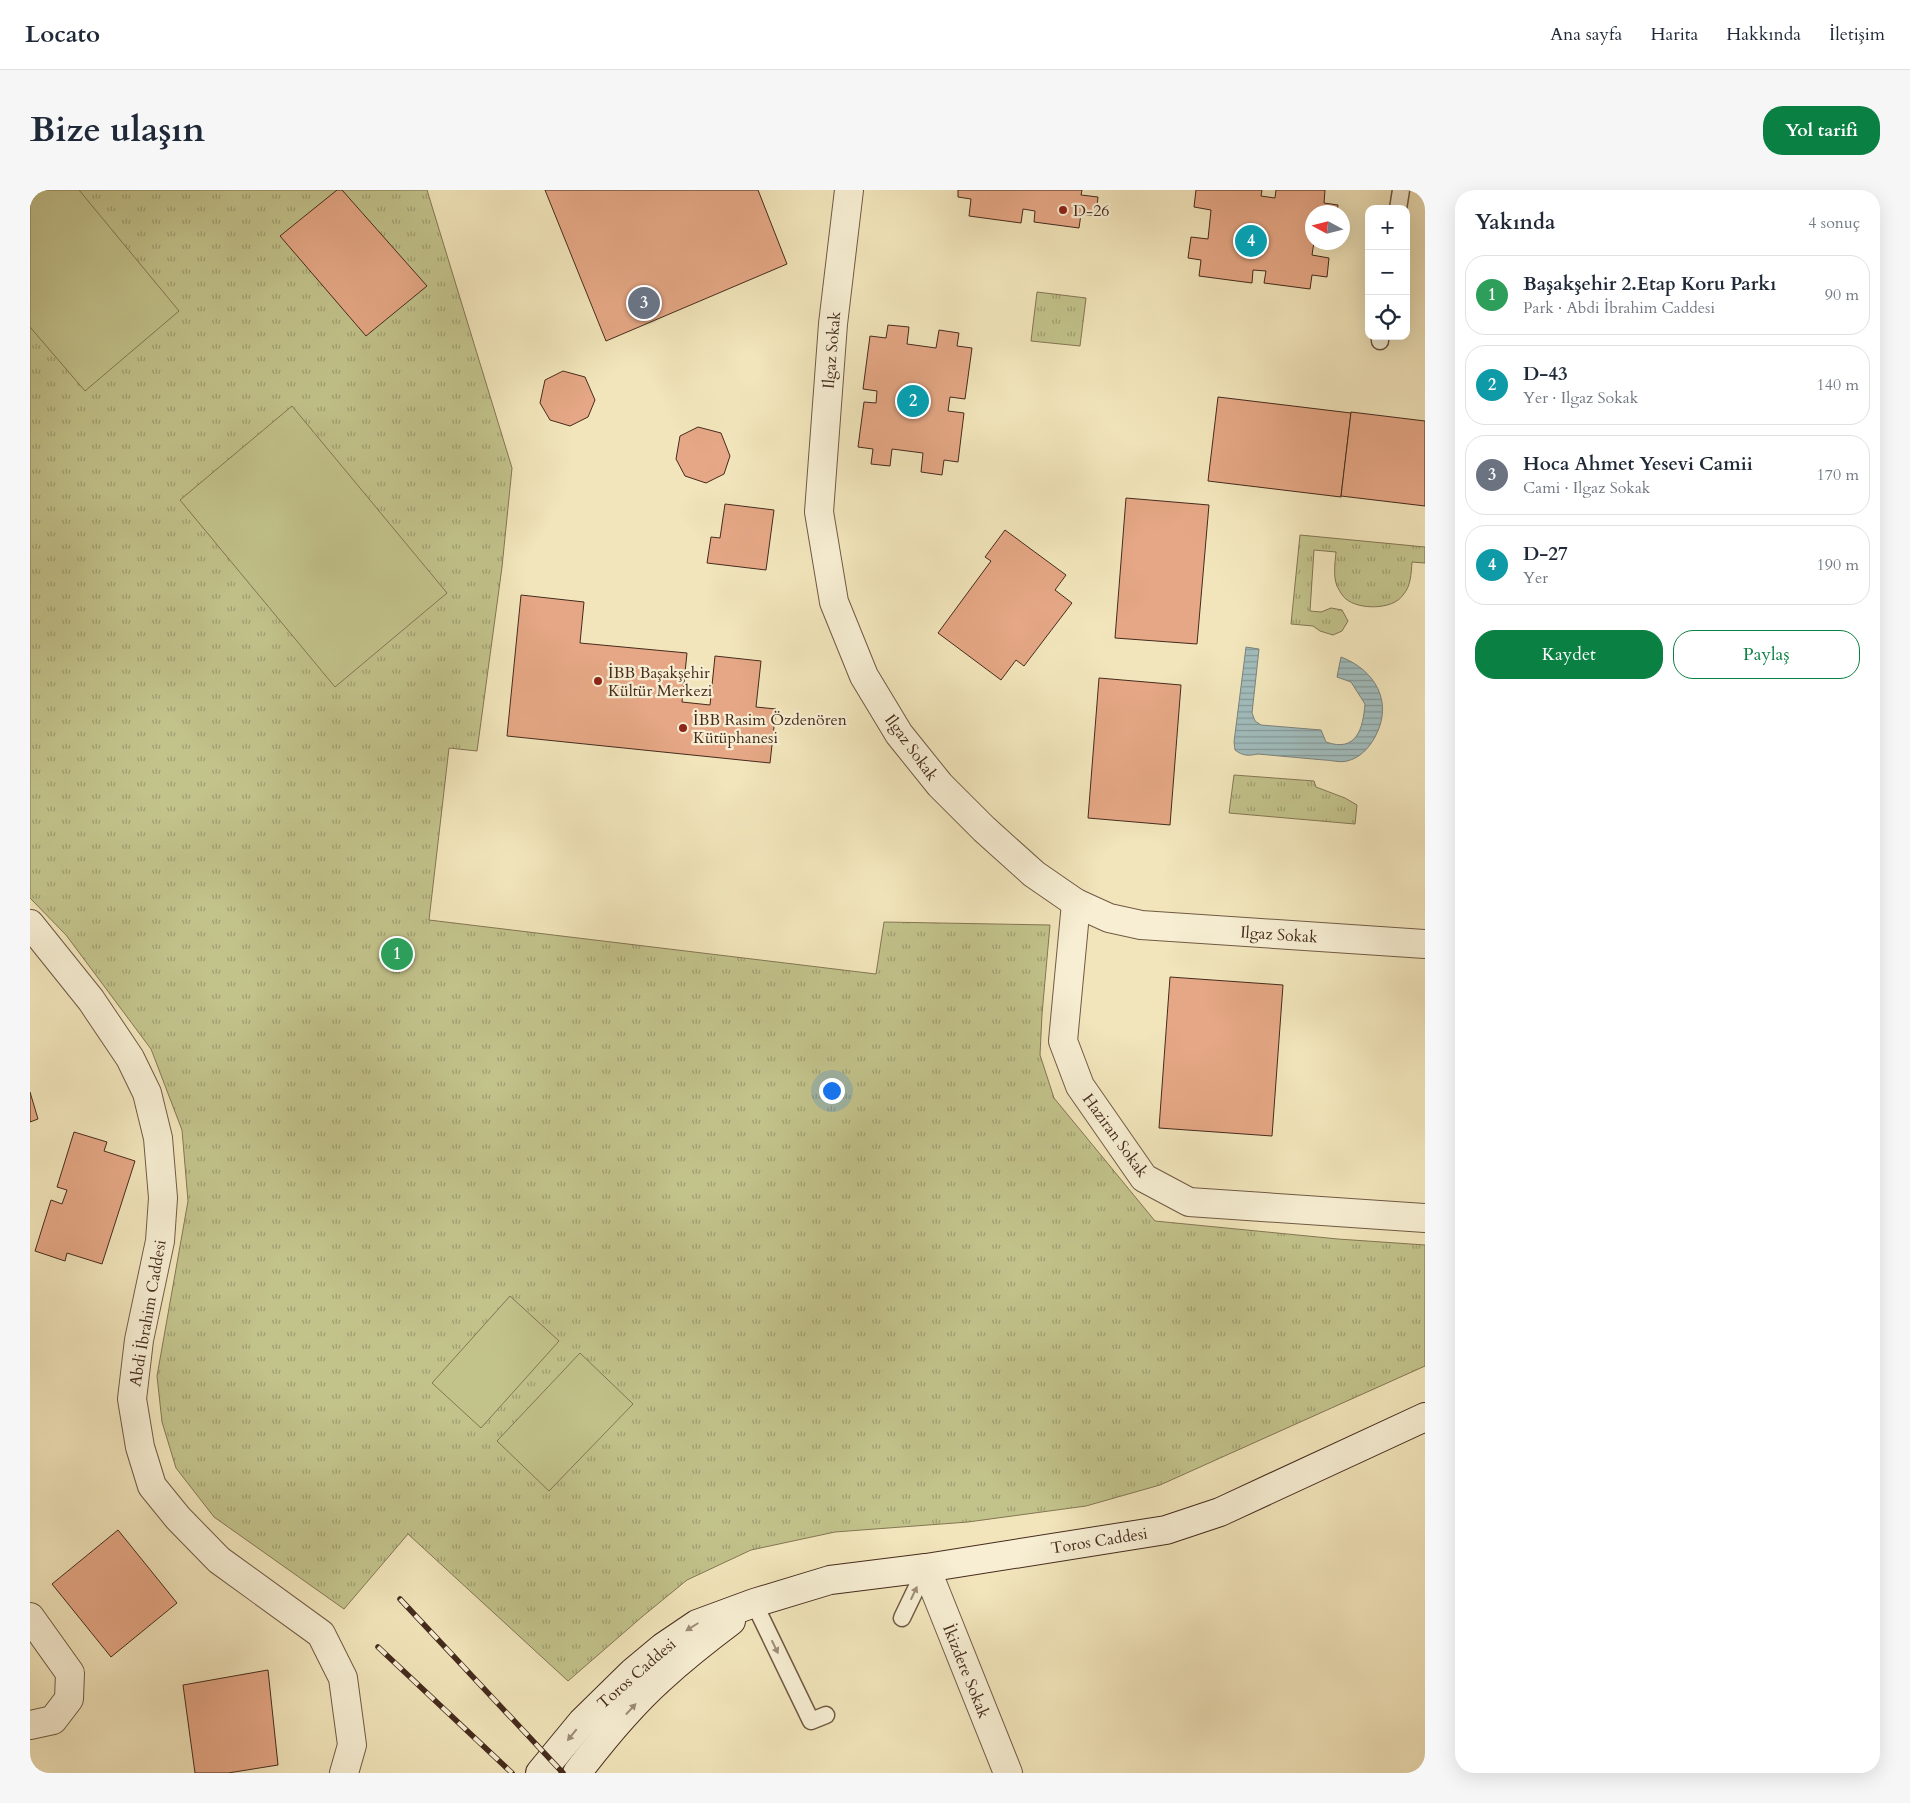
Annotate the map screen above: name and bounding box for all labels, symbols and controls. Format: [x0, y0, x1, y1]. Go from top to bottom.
text: Locato [25, 18, 100, 51]
text: Ana sayfa [1550, 22, 1622, 47]
text: Harita [1650, 22, 1698, 47]
text: Hakkında [1726, 22, 1801, 47]
text: İletişim [1829, 22, 1885, 47]
text: Bize ulaşın [30, 106, 205, 154]
button: Yol tarifi [1763, 106, 1880, 155]
place label: D-26 [1073, 200, 1110, 222]
marker: D-26 [1057, 204, 1069, 216]
north arrow [1305, 205, 1350, 250]
map controls [1365, 205, 1410, 340]
button: + [1365, 205, 1410, 250]
text: Yakında [1475, 208, 1555, 237]
text: 4 sonuç [1808, 212, 1860, 234]
pin: 4 [1235, 222, 1267, 260]
button: − [1365, 250, 1410, 295]
text: Başakşehir 2.Etap Koru Parkı [1523, 271, 1776, 297]
pin: 3 [628, 284, 660, 322]
text: 1 [1488, 284, 1496, 306]
text: 90 m [1825, 284, 1859, 306]
button: locate [1365, 295, 1410, 340]
text: Park · Abdi İbrahim Caddesi [1523, 297, 1715, 319]
street label: Ilgaz Sokak [818, 310, 846, 390]
text: D-43 [1523, 361, 1568, 387]
text: 2 [1488, 374, 1496, 396]
text: 140 m [1817, 374, 1859, 396]
pin: 2 [897, 382, 929, 420]
text: Yer · Ilgaz Sokak [1523, 387, 1638, 409]
text: Hoca Ahmet Yesevi Camii [1523, 451, 1753, 477]
text: 3 [1488, 464, 1496, 486]
text: 170 m [1817, 464, 1859, 486]
text: Cami · Ilgaz Sokak [1523, 477, 1650, 499]
text: D-27 [1523, 541, 1568, 567]
text: 4 [1488, 554, 1496, 576]
text: 190 m [1817, 554, 1859, 576]
text: Yer [1523, 567, 1548, 589]
button: Kaydet [1475, 630, 1663, 679]
button: Paylaş [1673, 630, 1860, 679]
place label: İBB Başakşehir Kültür Merkezi [608, 662, 713, 702]
marker: İBB Başakşehir Kültür Merkezi [592, 675, 604, 687]
place label: İBB Rasim Özdenören Kütüphanesi [693, 709, 847, 749]
street label: Ilgaz Sokak [879, 710, 943, 786]
marker: İBB Rasim Özdenören Kütüphanesi [677, 722, 689, 734]
street label: Ilgaz Sokak [1239, 921, 1319, 949]
pin: 1 [381, 935, 413, 973]
your location [819, 1078, 845, 1104]
street label: Haziran Sokak [1077, 1089, 1153, 1182]
street label: Abdi İbrahim Caddesi [124, 1238, 172, 1388]
street label: Toros Caddesi [1049, 1522, 1150, 1560]
one-way arrow [910, 1586, 918, 1600]
street label: İkizdere Sokak [937, 1621, 995, 1722]
one-way arrow [686, 1622, 699, 1632]
street label: Toros Caddesi [593, 1633, 681, 1714]
one-way arrow [771, 1640, 779, 1654]
one-way arrow [625, 1704, 637, 1716]
one-way arrow [566, 1728, 577, 1741]

